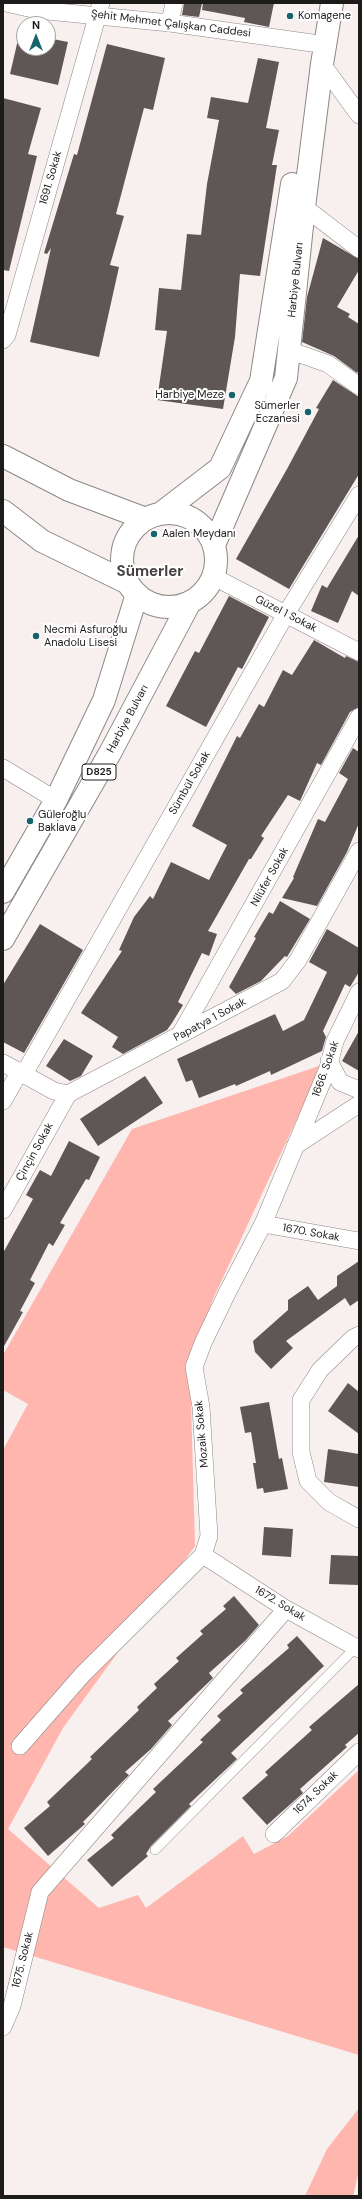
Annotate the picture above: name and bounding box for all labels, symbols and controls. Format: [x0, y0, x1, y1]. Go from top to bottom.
street label: Şehit Mehmet Çalışkan Caddesi [90, 8, 252, 40]
place label: Komagene [298, 9, 351, 23]
marker: Komagene [285, 11, 295, 21]
north arrow [16, 16, 56, 56]
text: N [32, 18, 40, 32]
street label: 1691. Sokak [37, 150, 65, 206]
street label: Harbiye Bulvarı [286, 242, 306, 318]
place label: Harbiye Meze [155, 388, 224, 402]
marker: Harbiye Meze [227, 390, 237, 400]
place label: Sümerler Eczanesi [254, 399, 300, 425]
marker: Sümerler Eczanesi [303, 407, 313, 417]
place label: Aalen Meydanı [162, 527, 236, 541]
marker: Aalen Meydanı [149, 529, 159, 539]
district label: Sümerler [117, 563, 183, 581]
street label: Güzel 1 Sokak [253, 593, 319, 635]
place label: Necmi Asfuroğlu Anadolu Lisesi [44, 623, 127, 649]
marker: Necmi Asfuroğlu Anadolu Lisesi [31, 631, 41, 641]
street label: Harbiye Bulvarı [105, 683, 151, 755]
street label: Sümbül Sokak [167, 749, 213, 817]
road number: D825 [82, 764, 116, 780]
place label: Güleroğlu Baklava [38, 808, 86, 834]
marker: Güleroğlu Baklava [25, 816, 35, 826]
street label: Nilüfer Sokak [248, 845, 292, 909]
street label: Papatya 1 Sokak [172, 995, 248, 1045]
street label: 1666. Sokak [310, 1039, 342, 1099]
street label: Çinçin Sokak [13, 1120, 57, 1184]
street label: 1670. Sokak [281, 1221, 341, 1245]
street label: Mozaik Sokak [192, 1400, 212, 1468]
street label: 1672. Sokak [252, 1584, 308, 1624]
street label: 1674. Sokak [291, 1768, 341, 1818]
street label: 1675. Sokak [10, 1931, 36, 1989]

